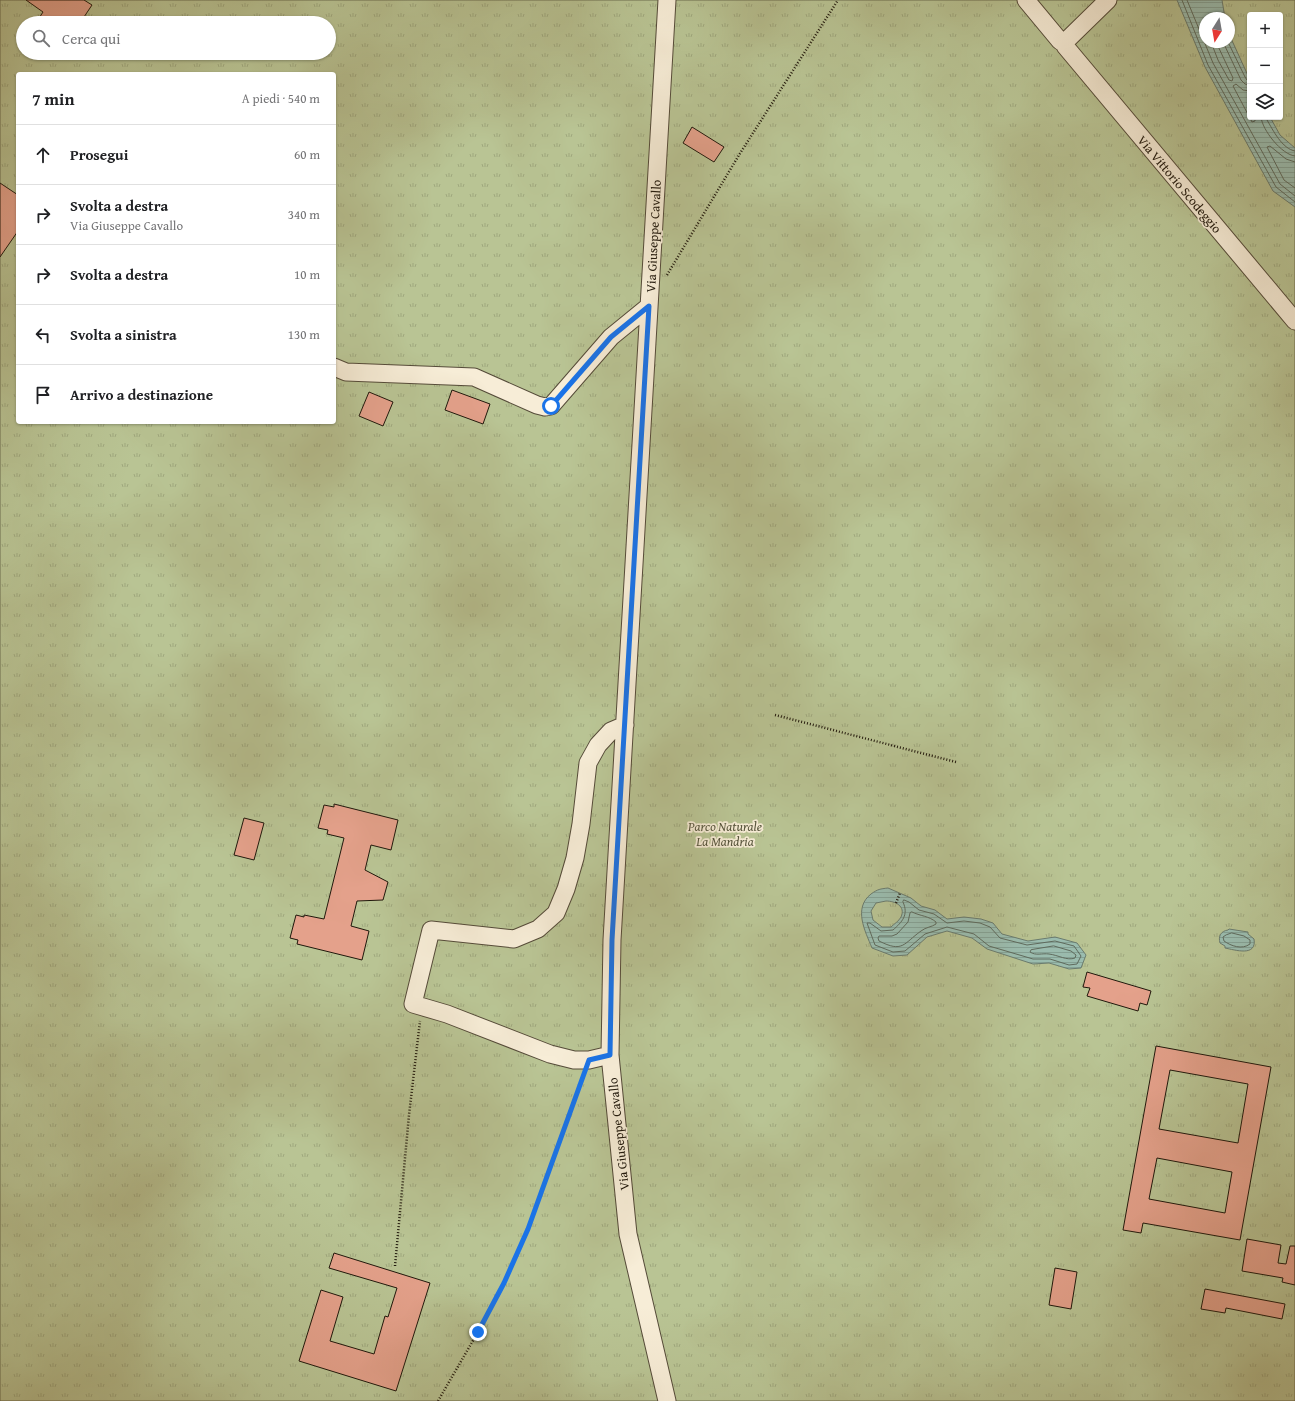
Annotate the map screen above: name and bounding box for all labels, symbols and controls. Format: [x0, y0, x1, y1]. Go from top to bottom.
north arrow [1199, 12, 1235, 48]
map controls [1247, 12, 1283, 120]
button: + [1247, 12, 1283, 48]
search box [16, 16, 336, 60]
icon: search [30, 27, 52, 49]
text: Cerca qui [62, 28, 120, 49]
button: − [1247, 48, 1283, 84]
button: layers [1247, 84, 1283, 120]
text: 7 min [32, 86, 74, 111]
text: A piedi · 540 m [242, 89, 320, 108]
street label: Via Vittorio Scodeggio [1133, 131, 1227, 238]
icon: ahead [32, 144, 54, 166]
text: Prosegui [70, 144, 128, 165]
text: 60 m [294, 145, 320, 164]
street label: Via Giuseppe Cavallo [641, 179, 666, 293]
text: Svolta a destra [70, 195, 168, 216]
icon: right [32, 204, 54, 226]
text: 340 m [288, 205, 320, 224]
text: Via Giuseppe Cavallo [70, 216, 183, 235]
icon: right [32, 264, 54, 286]
text: Svolta a destra [70, 264, 168, 285]
text: 10 m [294, 265, 320, 284]
icon: left [32, 324, 54, 346]
text: Svolta a sinistra [70, 324, 177, 345]
text: 130 m [288, 325, 320, 344]
icon: arrive [32, 384, 54, 406]
text: Arrivo a destinazione [70, 384, 213, 405]
route start [542, 397, 560, 415]
park label: Parco Naturale La Mandria [687, 817, 762, 851]
street label: Via Giuseppe Cavallo [603, 1076, 634, 1191]
route end [469, 1323, 487, 1341]

